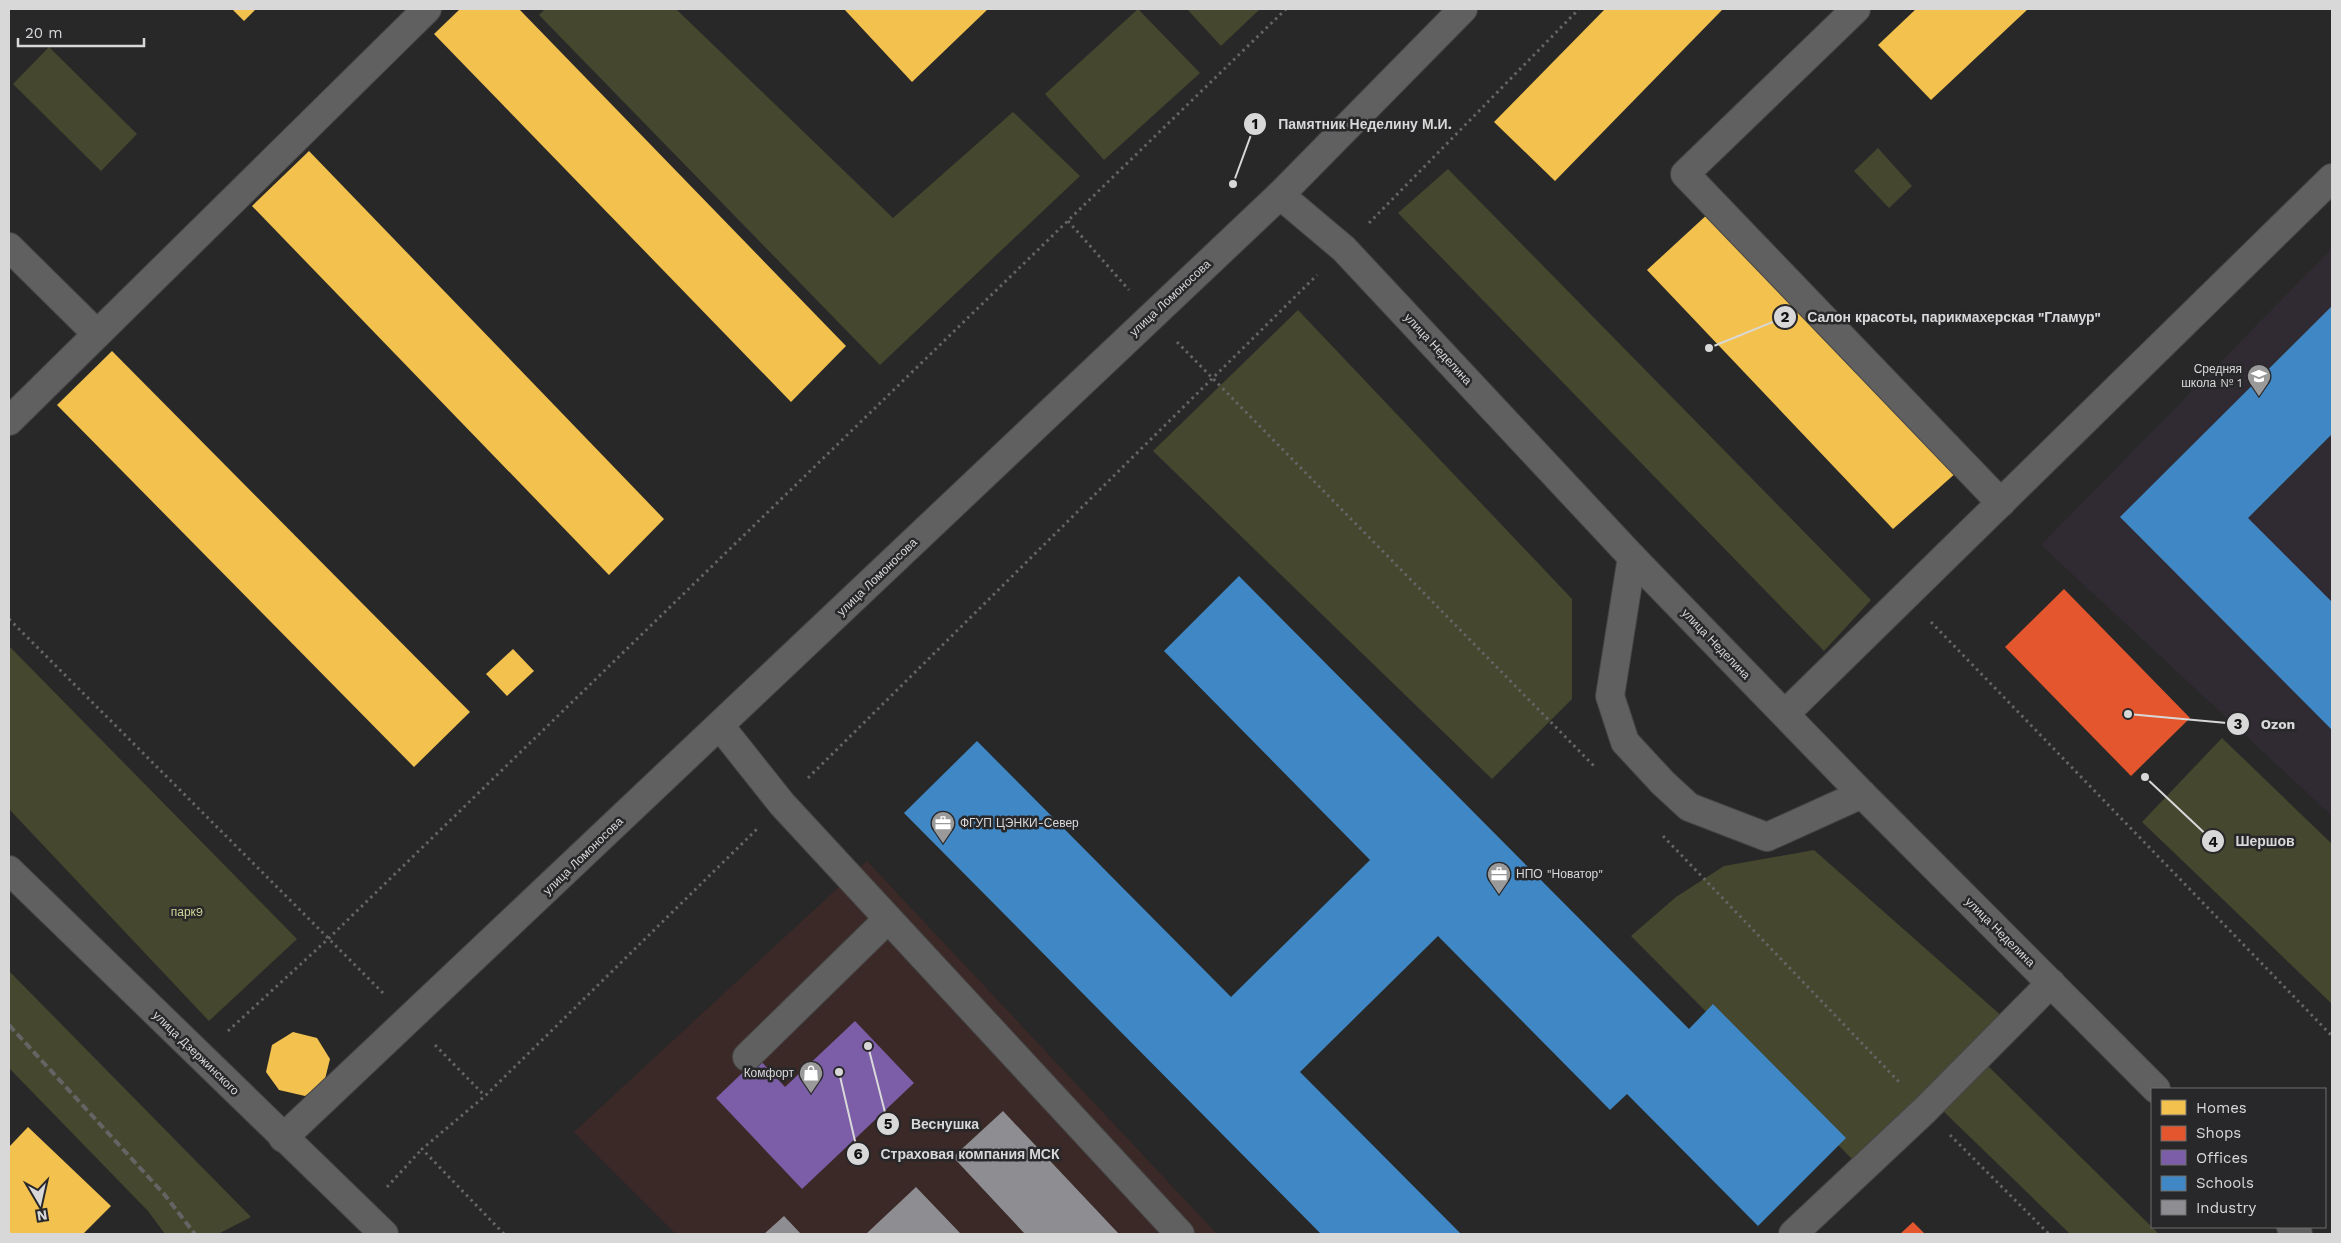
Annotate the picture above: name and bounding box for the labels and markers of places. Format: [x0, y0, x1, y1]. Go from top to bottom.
callout: Памятник Неделину М.И. [1243, 109, 1461, 138]
callout: Салон красоты, парикмахерская "Гламур" [1772, 302, 2111, 331]
place label: Средняя школа № 1 [2181, 362, 2242, 390]
school or university icon: Средняя школа № 1 [2246, 363, 2272, 397]
callout: Ozon [2226, 709, 2305, 738]
office icon: ФГУП ЦЭНКИ-Север [930, 810, 956, 844]
place label: ФГУП ЦЭНКИ-Север [960, 816, 1079, 830]
callout: Шершов [2200, 827, 2305, 856]
office icon: НПО "Новатор" [1486, 861, 1512, 895]
place label: НПО "Новатор" [1516, 867, 1603, 881]
shop icon: Комфорт [798, 1060, 824, 1094]
place label: Комфорт [744, 1066, 794, 1080]
callout: Веснушка [876, 1109, 989, 1138]
callout: Страховая компания МСК [846, 1140, 1070, 1169]

